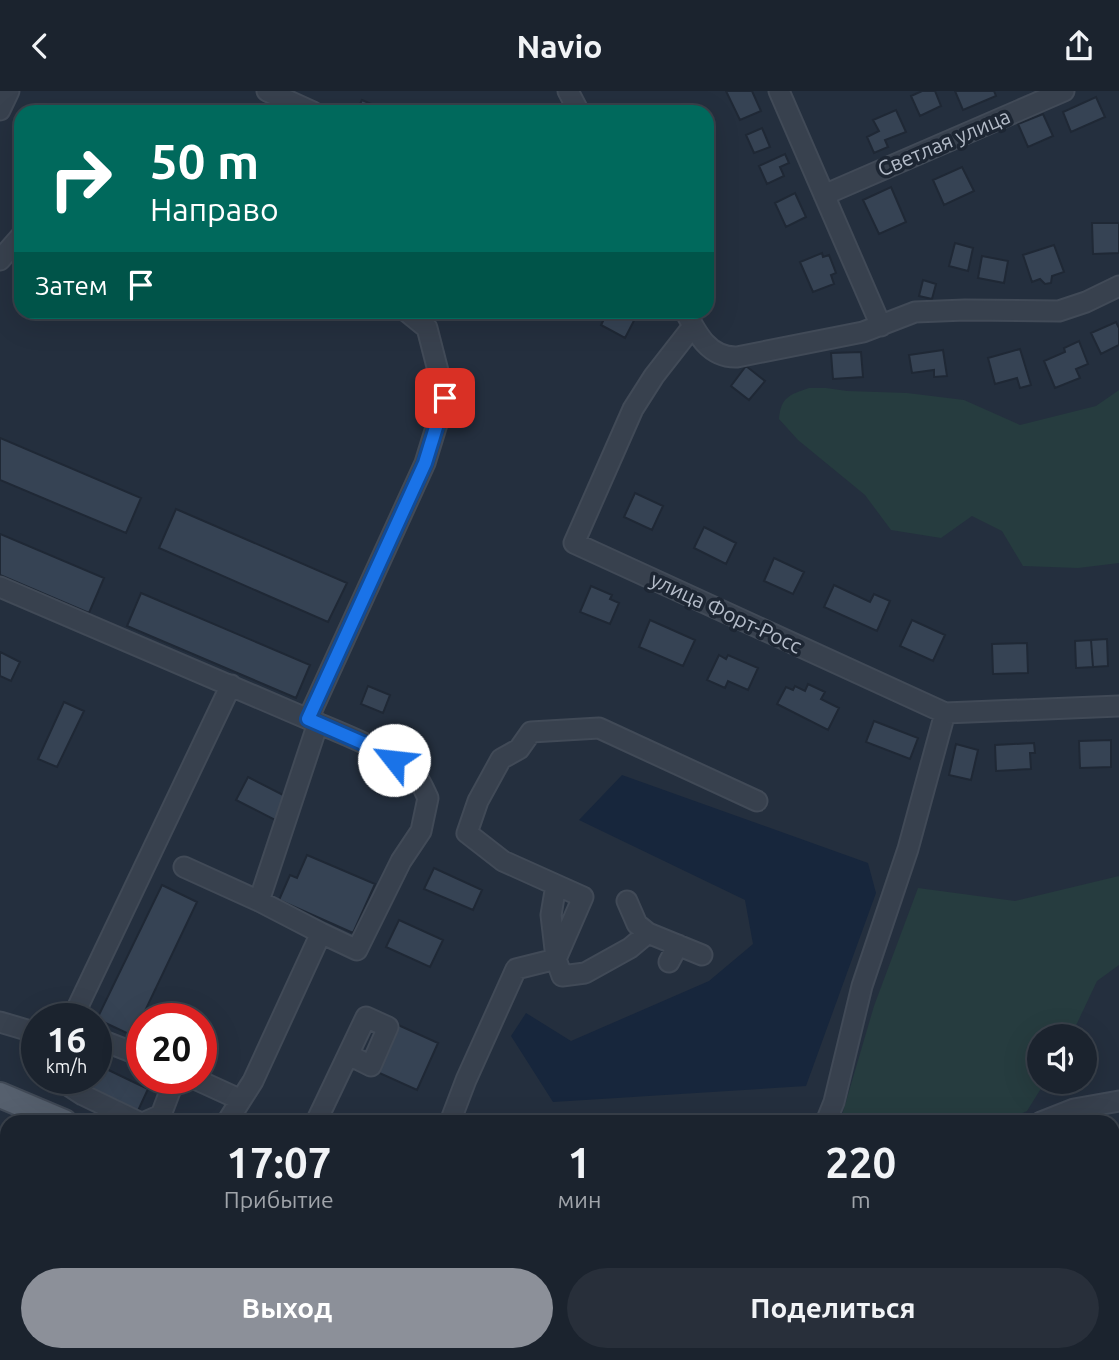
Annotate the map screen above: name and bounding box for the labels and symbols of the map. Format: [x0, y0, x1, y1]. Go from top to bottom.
street label: Светлая улица [874, 103, 1013, 181]
pin [415, 368, 475, 428]
street label: улица Форт-Росс [647, 567, 806, 658]
position arrow [357, 723, 431, 797]
speed limit sign: 20 [126, 1003, 217, 1094]

